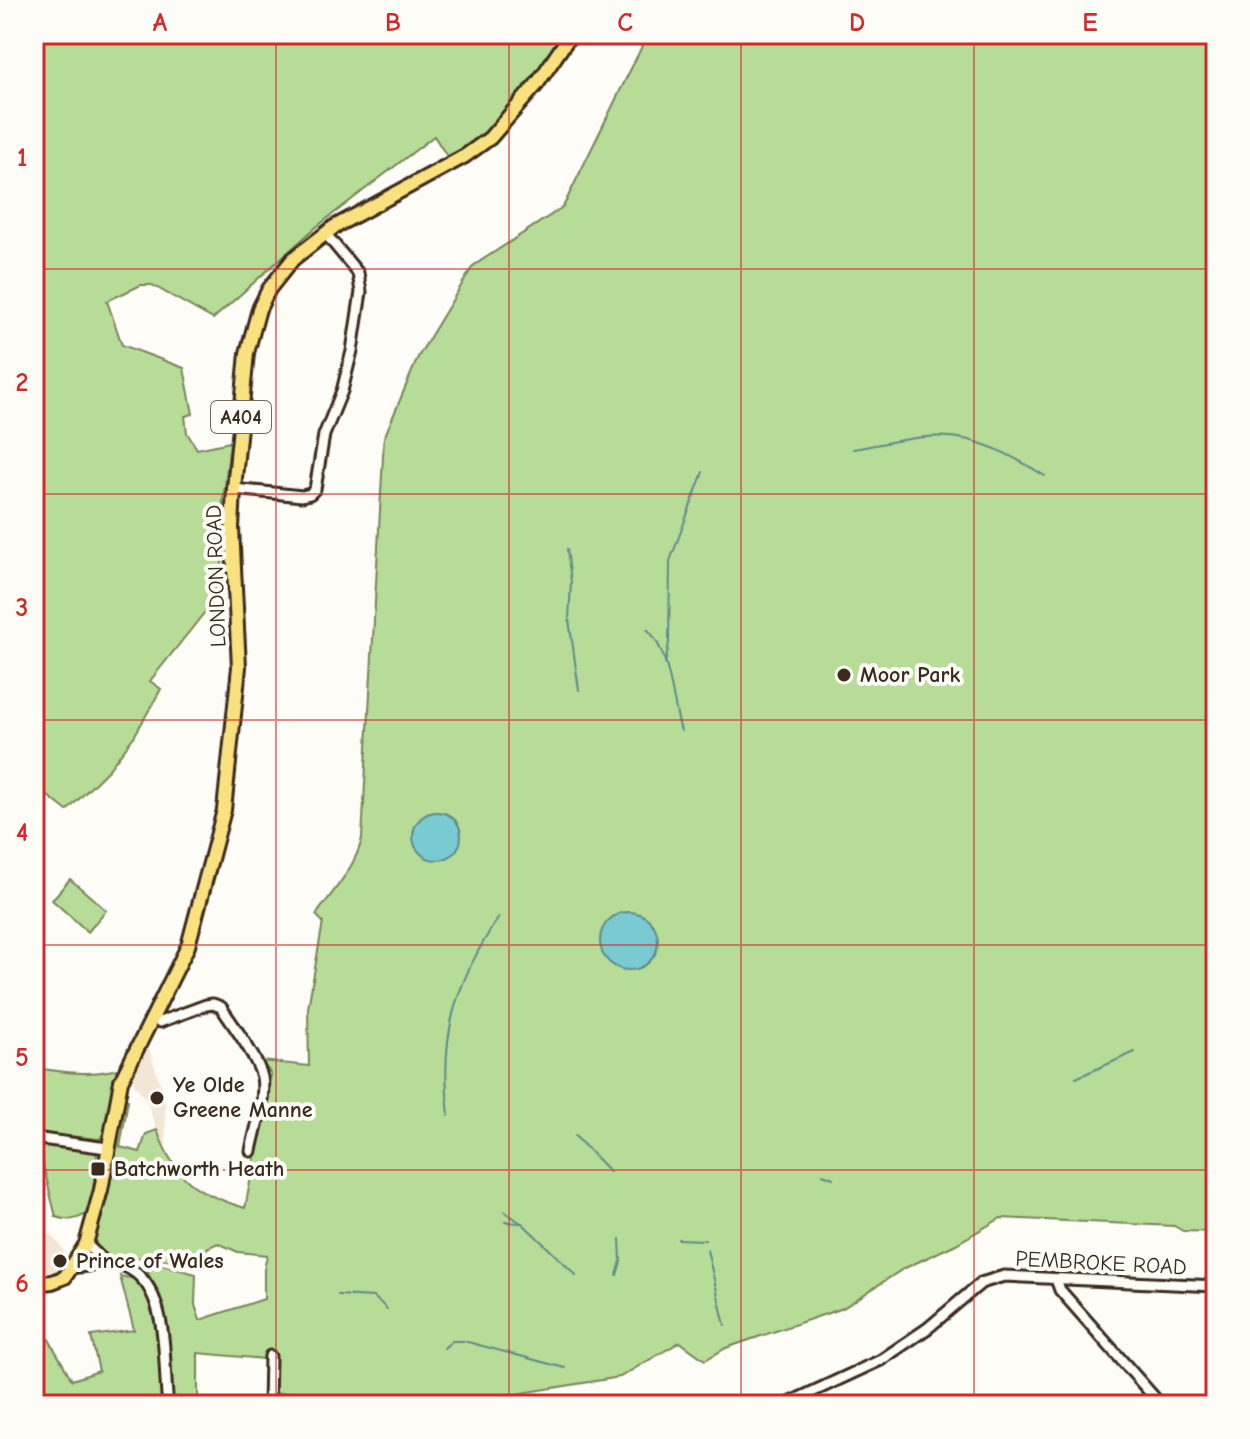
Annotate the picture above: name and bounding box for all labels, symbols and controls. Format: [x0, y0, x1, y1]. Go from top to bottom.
text: A [153, 8, 168, 38]
text: B [385, 8, 401, 38]
text: C [617, 8, 633, 38]
text: D [849, 8, 865, 38]
text: E [1082, 8, 1098, 38]
text: 1 [17, 143, 27, 173]
text: 2 [16, 368, 28, 398]
road number: A404 [211, 401, 271, 433]
street label: LONDON ROAD [201, 504, 231, 648]
text: 3 [16, 593, 28, 623]
place label: Moor Park [860, 662, 960, 688]
marker: Moor Park [835, 666, 853, 684]
text: 4 [16, 818, 28, 848]
text: 5 [15, 1043, 29, 1073]
place label: Ye Olde Greene Manne [173, 1072, 313, 1123]
marker: Ye Olde Greene Manne [148, 1089, 166, 1107]
place label: Batchworth Heath [114, 1156, 284, 1182]
marker: Batchworth Heath [89, 1160, 107, 1178]
street label: PEMBROKE ROAD [1015, 1246, 1187, 1280]
place label: Prince of Wales [76, 1248, 224, 1274]
marker: Prince of Wales [51, 1252, 69, 1270]
text: 6 [15, 1269, 29, 1299]

